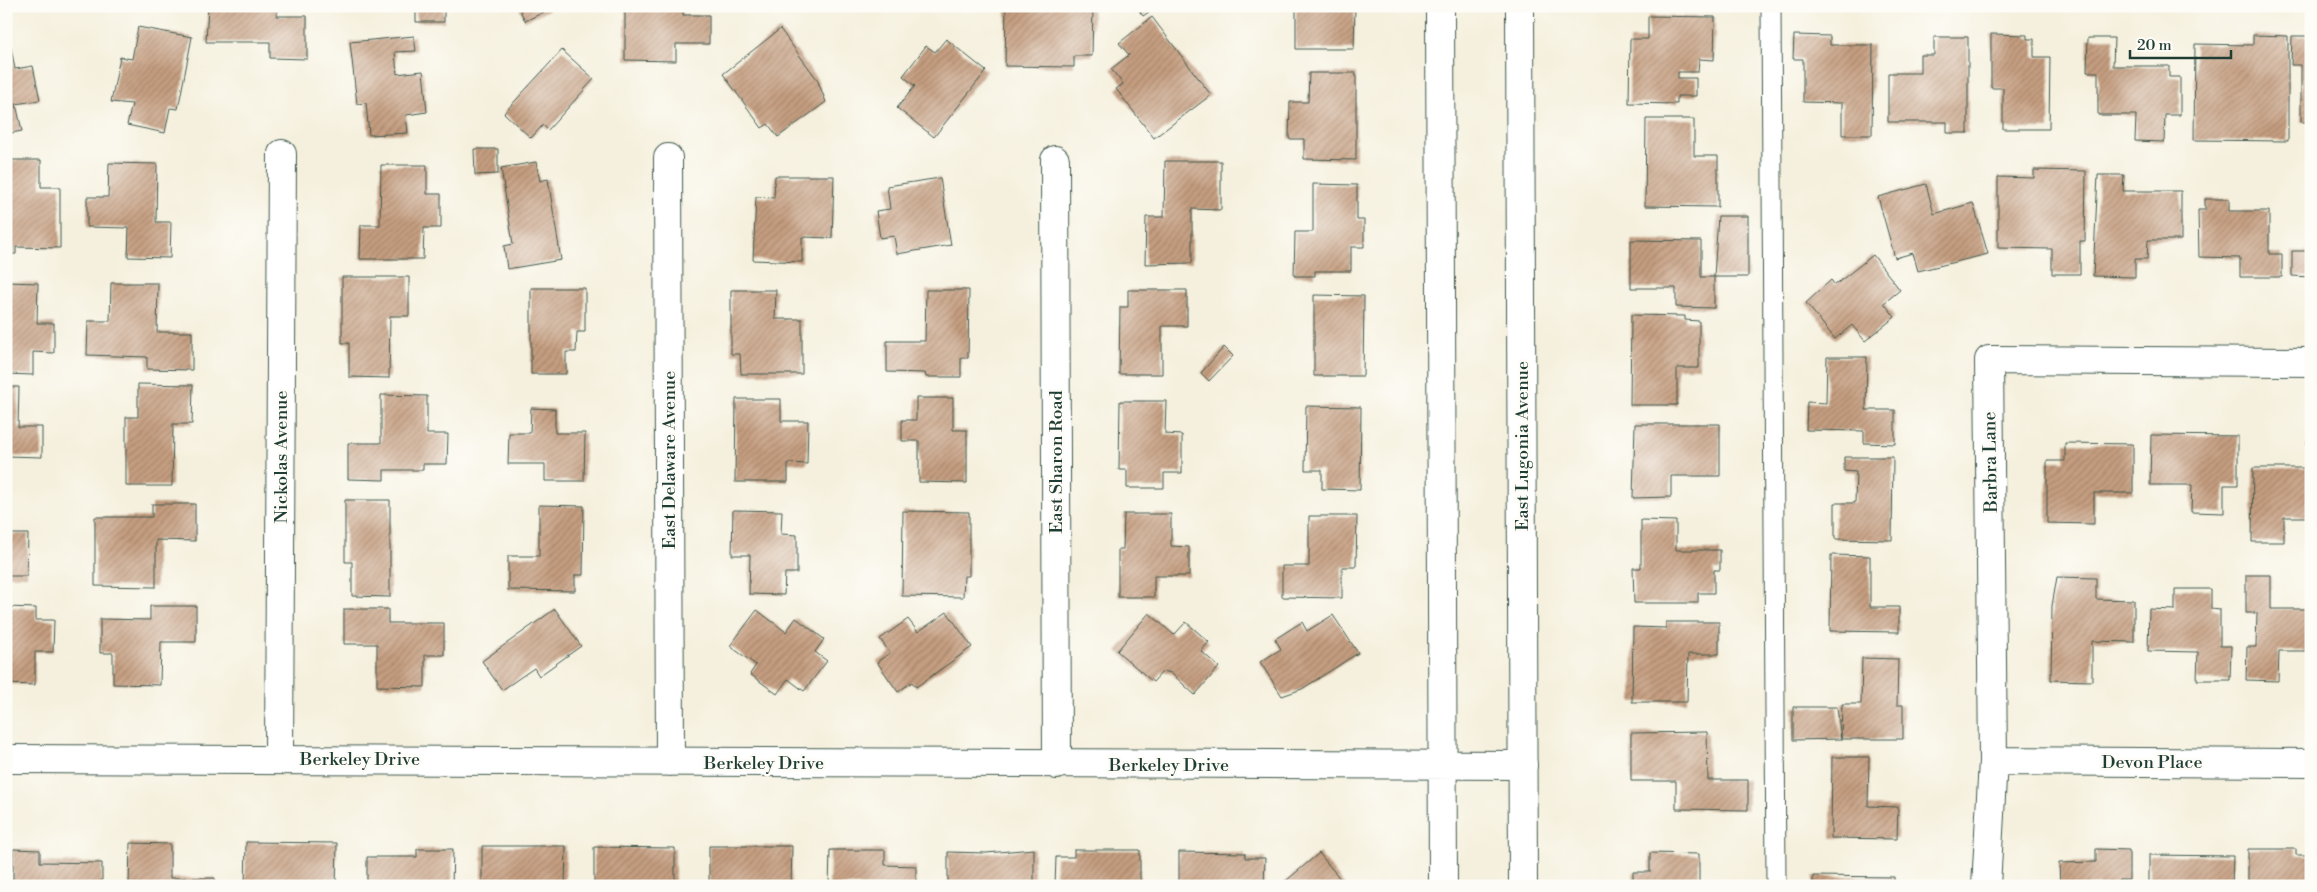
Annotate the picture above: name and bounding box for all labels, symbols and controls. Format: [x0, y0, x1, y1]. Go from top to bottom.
scale bar [2130, 28, 2231, 60]
text: 20 m [2137, 36, 2172, 55]
street label: East Lugonia Avenue [1511, 361, 1534, 531]
street label: East Delaware Avenue [658, 371, 681, 549]
street label: East Sharon Road [1045, 389, 1068, 534]
street label: Nickolas Avenue [270, 390, 293, 524]
street label: Barbra Lane [1978, 411, 2003, 514]
street label: Berkeley Drive [299, 748, 420, 771]
street label: Devon Place [2101, 751, 2203, 774]
street label: Berkeley Drive [703, 752, 824, 775]
street label: Berkeley Drive [1108, 754, 1229, 777]

